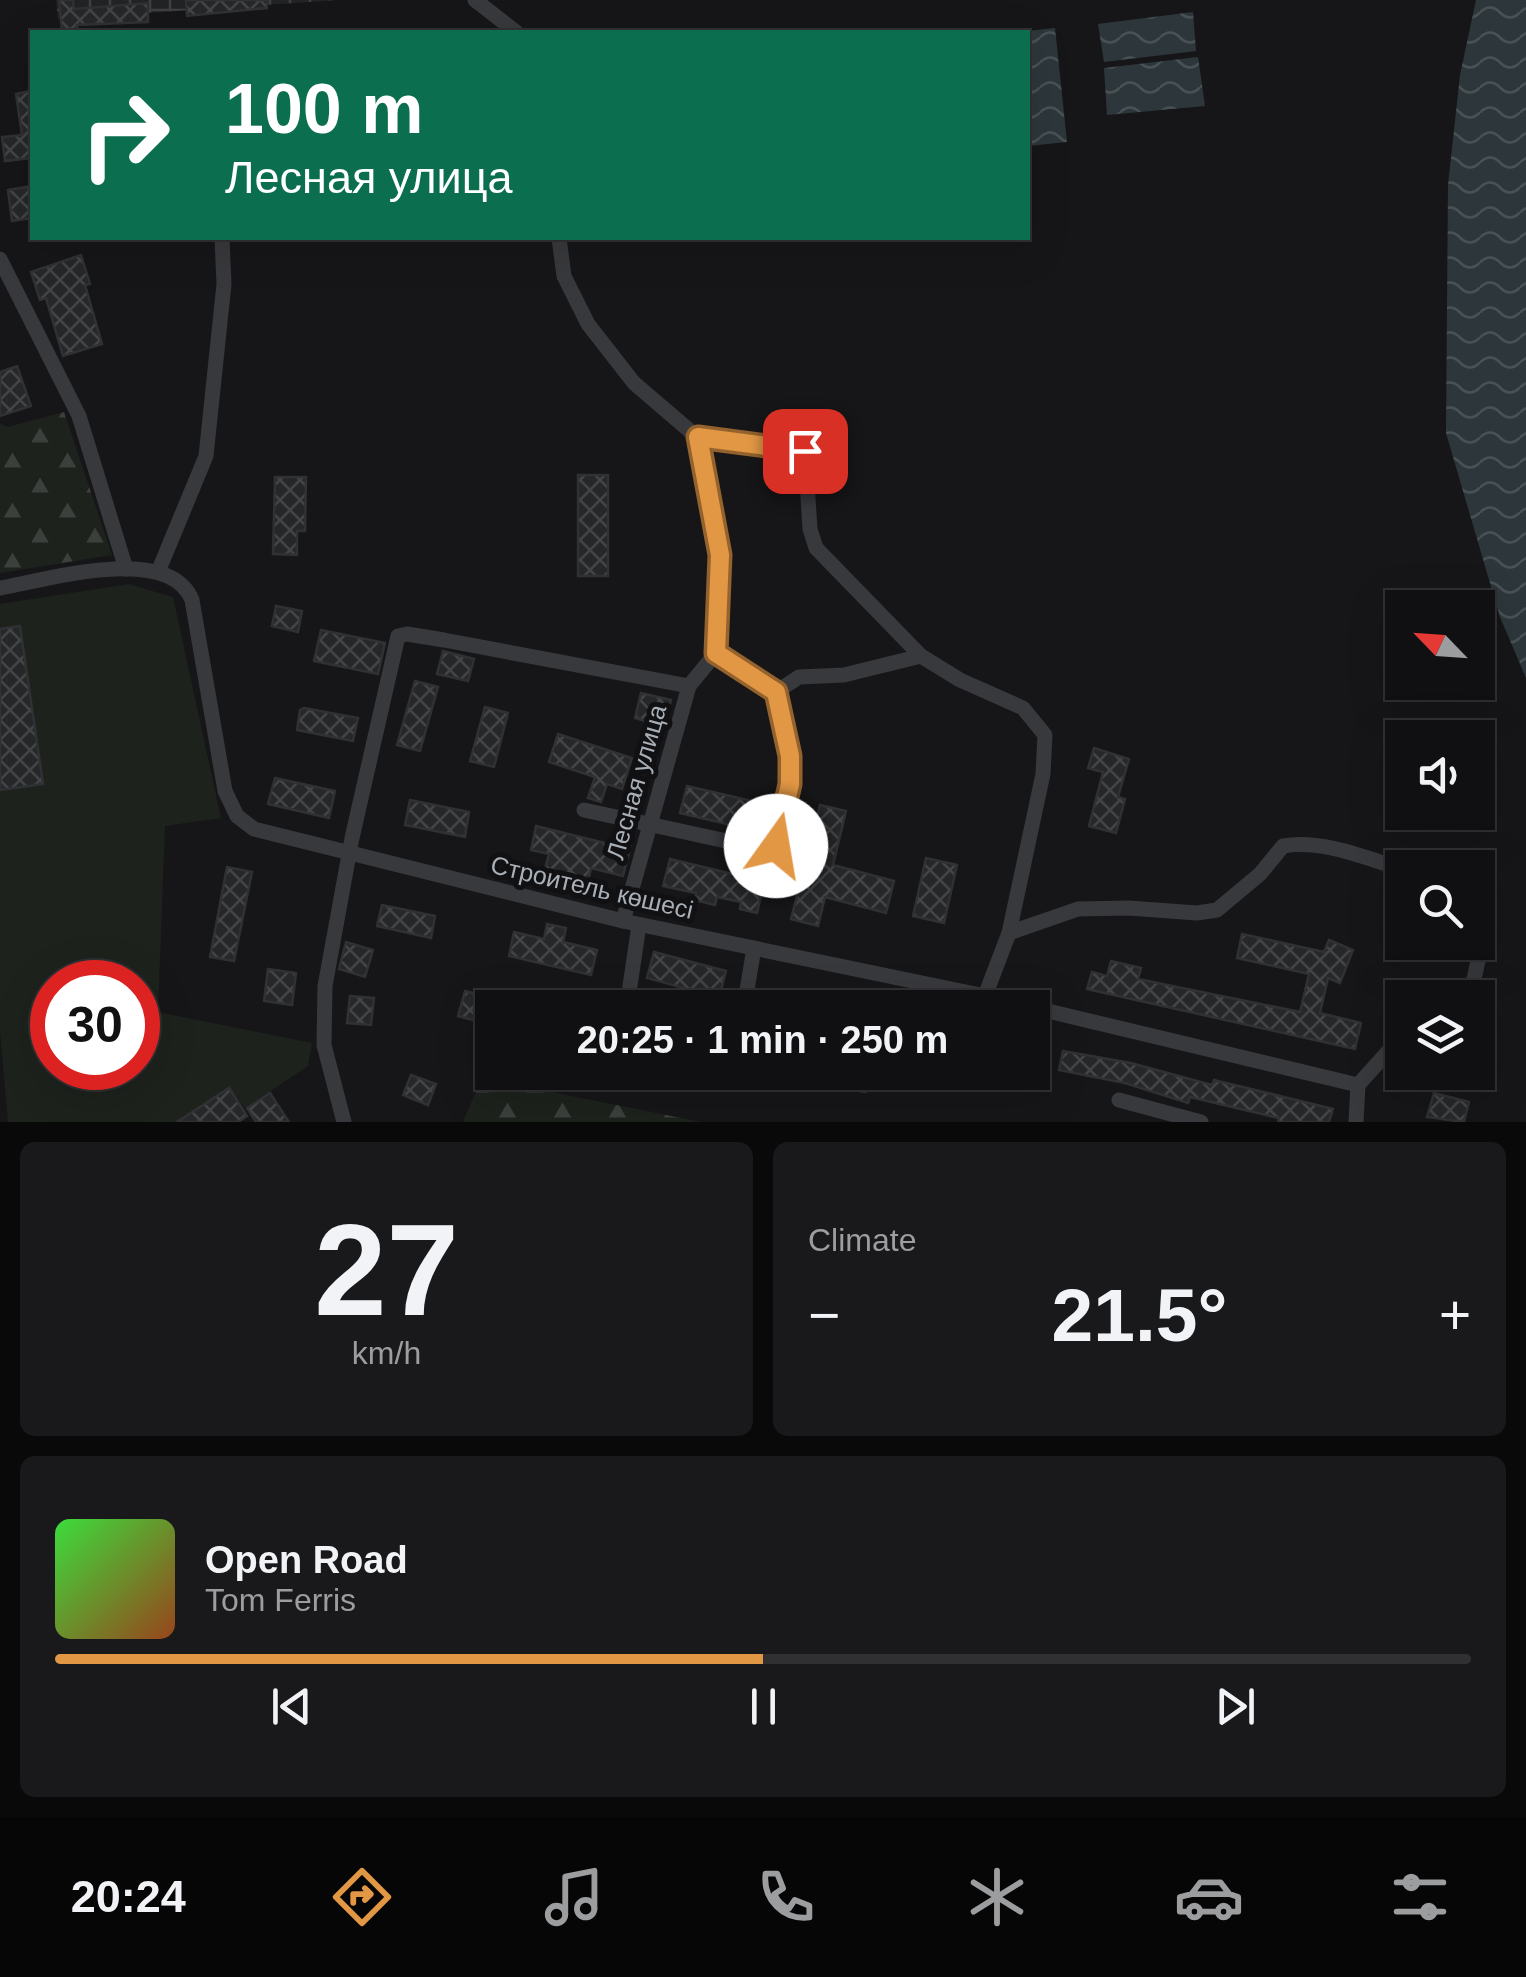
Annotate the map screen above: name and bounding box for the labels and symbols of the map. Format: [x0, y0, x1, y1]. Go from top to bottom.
pin [763, 409, 848, 494]
north arrow [1385, 590, 1495, 700]
street label: Лесная улица [601, 701, 671, 863]
position arrow [724, 794, 828, 898]
street label: Строитель көшесі [488, 850, 696, 924]
speed limit sign: 30 [30, 960, 160, 1090]

